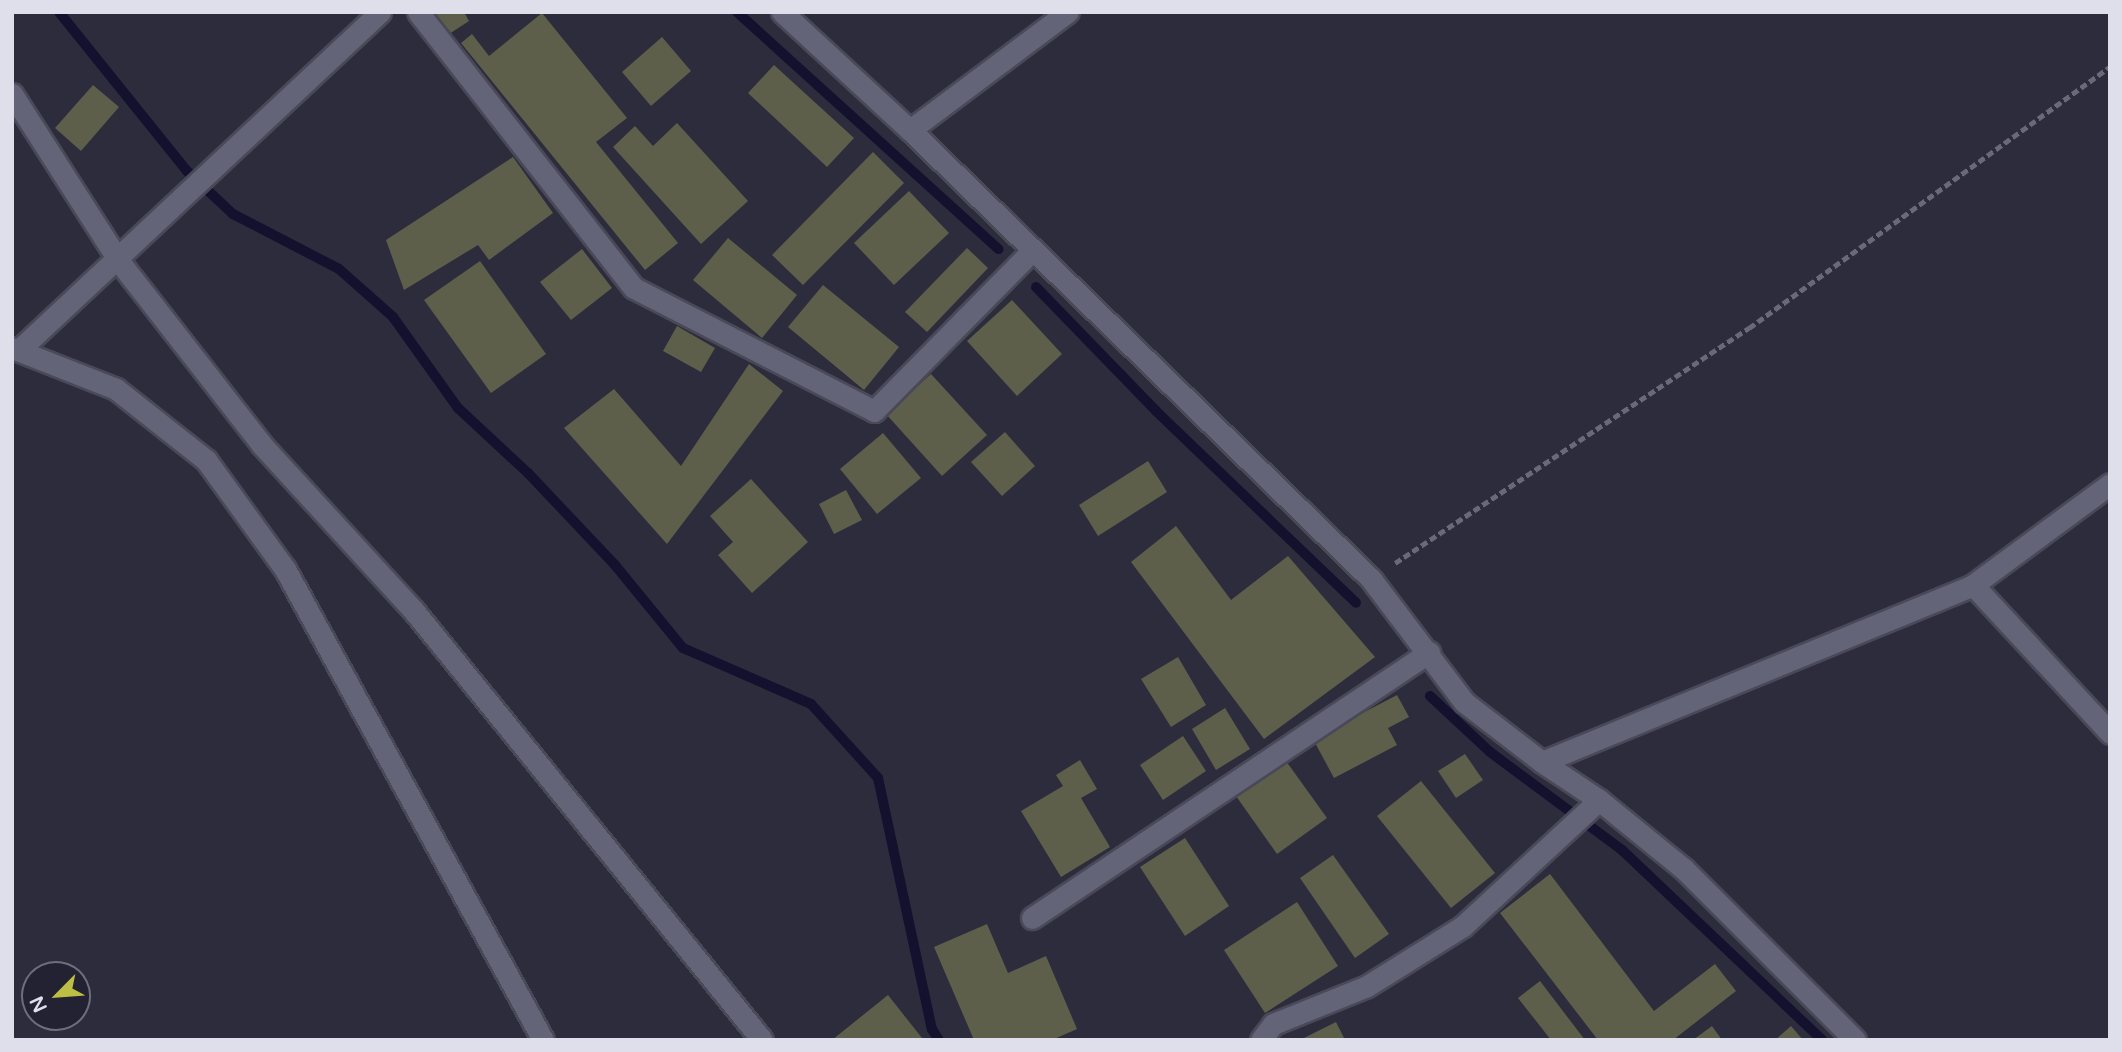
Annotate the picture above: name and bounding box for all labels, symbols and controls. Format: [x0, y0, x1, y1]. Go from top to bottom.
north arrow [21, 961, 91, 1031]
text: N [26, 992, 52, 1016]

